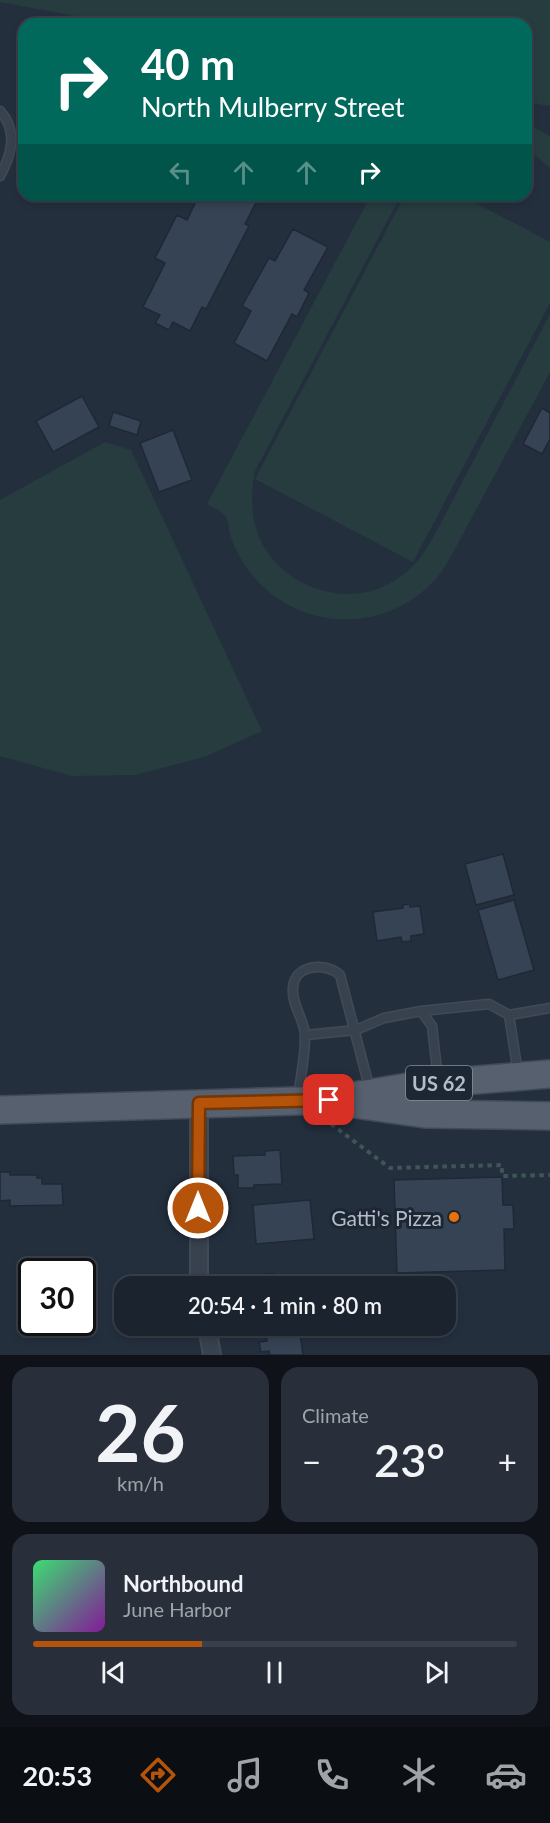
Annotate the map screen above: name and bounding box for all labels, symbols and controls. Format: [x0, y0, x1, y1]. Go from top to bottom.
text: 40 m [141, 39, 235, 89]
icon: right [42, 42, 120, 120]
text: North Mulberry Street [141, 90, 405, 123]
icon: left [164, 156, 197, 189]
icon: ahead [227, 156, 260, 189]
icon: ahead [290, 156, 323, 189]
icon: right [353, 156, 386, 189]
road number: US 62 [406, 1066, 472, 1100]
pin [303, 1074, 354, 1125]
icon: arrive [312, 1083, 345, 1116]
position arrow [166, 1176, 230, 1240]
place label: Gatti's Pizza [331, 1205, 442, 1230]
marker: Gatti's Pizza [447, 1210, 461, 1224]
speed limit sign: 30 [18, 1258, 96, 1336]
text: 20:54 · 1 min · 80 m [188, 1292, 382, 1319]
text: 26 [95, 1385, 186, 1479]
text: Climate [302, 1403, 369, 1427]
text: 23° [374, 1433, 445, 1487]
text: − [302, 1441, 321, 1481]
text: + [498, 1441, 517, 1481]
text: km/h [117, 1471, 164, 1495]
text: Northbound [123, 1570, 243, 1597]
text: June Harbor [123, 1597, 231, 1621]
icon: previous [97, 1656, 130, 1689]
icon: pause [258, 1656, 291, 1689]
icon: next [420, 1656, 453, 1689]
icon: directions [137, 1754, 179, 1796]
icon: music [224, 1754, 266, 1796]
icon: phone [311, 1754, 353, 1796]
icon: climate [398, 1754, 440, 1796]
icon: car [485, 1754, 527, 1796]
text: 20:53 [23, 1759, 92, 1792]

